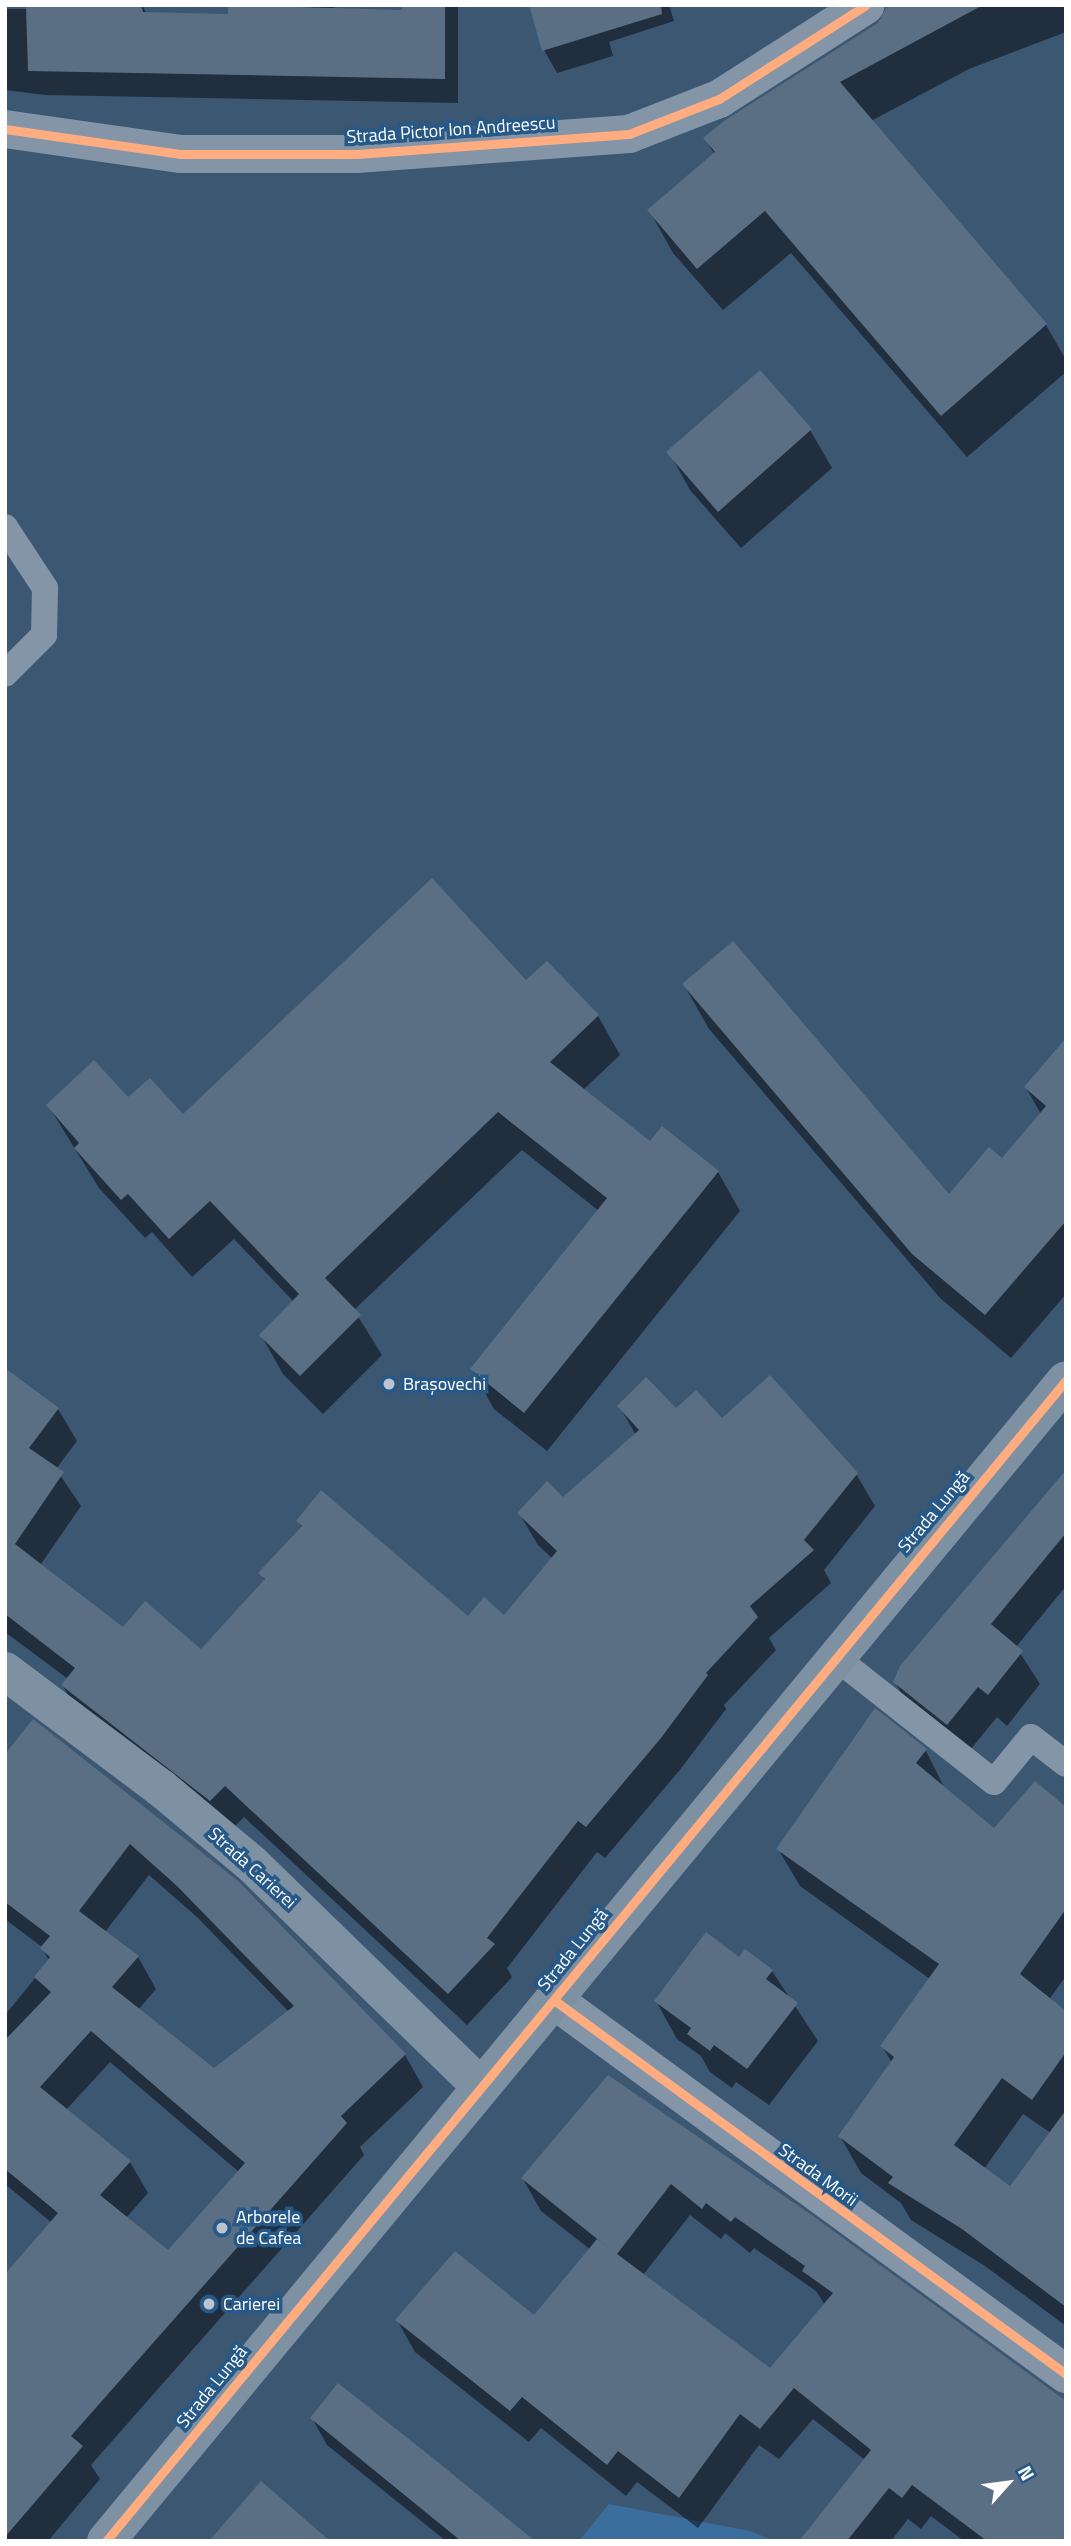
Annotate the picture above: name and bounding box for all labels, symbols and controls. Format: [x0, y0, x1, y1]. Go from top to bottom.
street label: Strada Pictor Ion Andreescu [346, 112, 556, 148]
place label: Brașovechi [403, 1373, 486, 1395]
marker: Brașovechi [381, 1376, 397, 1392]
street label: Strada Lungă [894, 1467, 974, 1557]
street label: Strada Carierei [204, 1823, 300, 1913]
street label: Strada Lungă [533, 1904, 613, 1996]
street label: Strada Morii [774, 2139, 862, 2211]
place label: Arborele de Cafea [236, 2207, 301, 2250]
marker: Arborele de Cafea [214, 2220, 230, 2236]
place label: Carierei [223, 2293, 280, 2315]
marker: Carierei [201, 2296, 217, 2312]
street label: Strada Lungă [172, 2341, 252, 2433]
north arrow [973, 2448, 1043, 2518]
text: N [1011, 2460, 1043, 2486]

